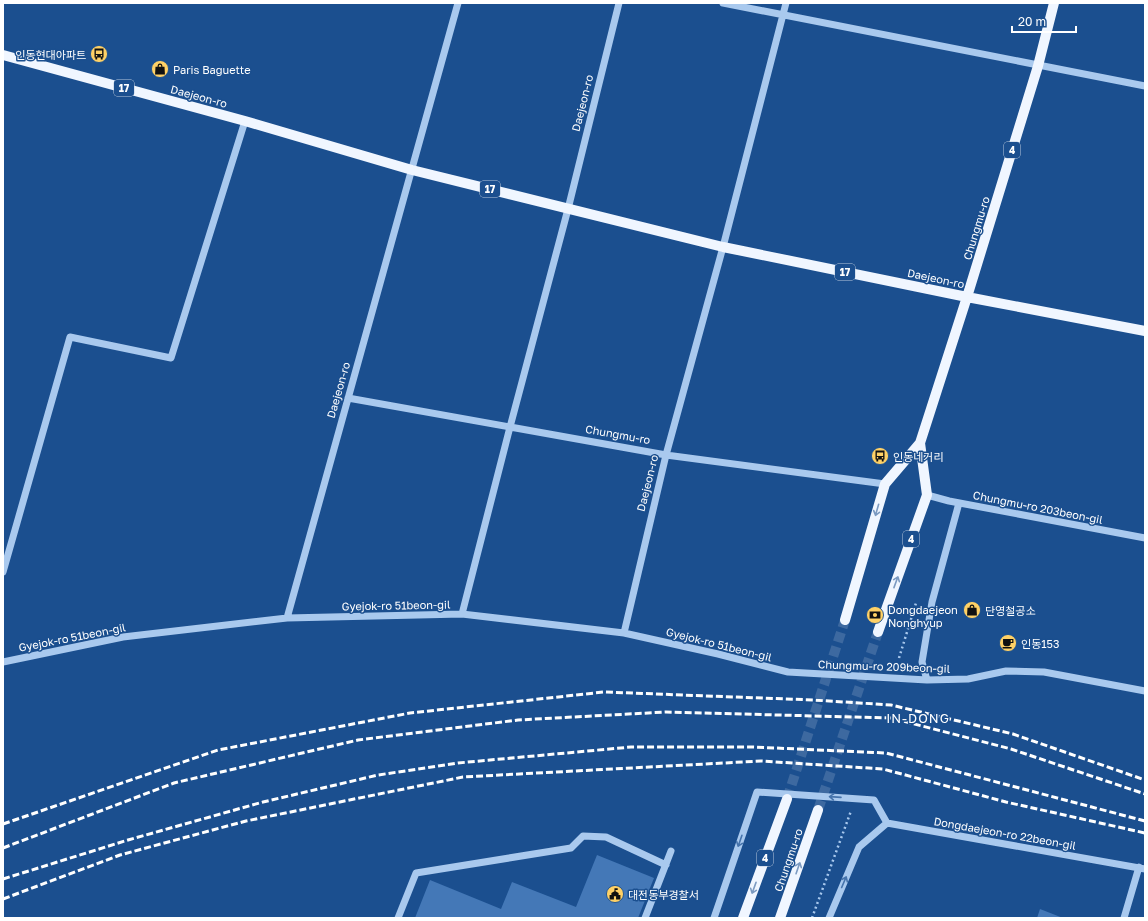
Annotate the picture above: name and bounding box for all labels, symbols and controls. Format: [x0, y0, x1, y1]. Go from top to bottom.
scale bar [1012, 8, 1076, 34]
text: 20 m [1018, 14, 1046, 29]
bus stop icon: 인동현대아파트 [89, 44, 109, 64]
place label: 인동현대아파트 [15, 48, 86, 61]
shop icon: Paris Baguette [150, 59, 170, 79]
place label: Paris Baguette [173, 63, 251, 76]
street label: Daejeon-ro [569, 73, 595, 133]
road number: 17 [114, 80, 134, 96]
street label: Daejeon-ro [169, 82, 229, 110]
road number: 4 [1004, 142, 1020, 158]
road number: 17 [480, 181, 500, 197]
street label: Chungmu-ro [960, 194, 992, 261]
road number: 17 [835, 264, 855, 280]
street label: Daejeon-ro [906, 266, 966, 290]
street label: Daejeon-ro [324, 360, 352, 420]
street label: Chungmu-ro [584, 422, 652, 446]
bus stop icon: 인동네거리 [870, 446, 890, 466]
place label: 인동네거리 [893, 450, 944, 463]
street label: Daejeon-ro [634, 453, 660, 513]
street label: Chungmu-ro 203beon-gil [972, 488, 1105, 526]
one-way arrow [873, 503, 880, 516]
road number: 4 [903, 531, 919, 547]
one-way arrow [892, 577, 900, 589]
street label: Gyejok-ro 51beon-gil [342, 598, 451, 612]
shop icon: 단영철공소 [962, 600, 982, 620]
place label: Dongdaejeon Nonghyup [888, 603, 958, 629]
place label: 단영철공소 [985, 604, 1036, 617]
bank icon: Dongdaejeon Nonghyup [865, 605, 885, 625]
street label: Gyejok-ro 51beon-gil [17, 620, 127, 654]
street label: Gyejok-ro 51beon-gil [665, 625, 774, 664]
cafe icon: 인동153 [998, 633, 1018, 653]
place label: 인동153 [1021, 637, 1059, 650]
street label: Chungmu-ro 209beon-gil [818, 657, 951, 675]
district label: IN-DONG [886, 710, 950, 726]
one-way arrow [829, 794, 842, 801]
street label: Dongdaejeon-ro 22beon-gil [933, 814, 1078, 852]
street label: Chungmu-ro [771, 826, 805, 893]
one-way arrow [736, 835, 744, 847]
road number: 4 [757, 850, 773, 866]
one-way arrow [795, 862, 802, 875]
one-way arrow [841, 876, 849, 888]
one-way arrow [749, 882, 757, 894]
public building icon: 대전동부경찰서 [605, 884, 625, 904]
place label: 대전동부경찰서 [628, 888, 699, 901]

